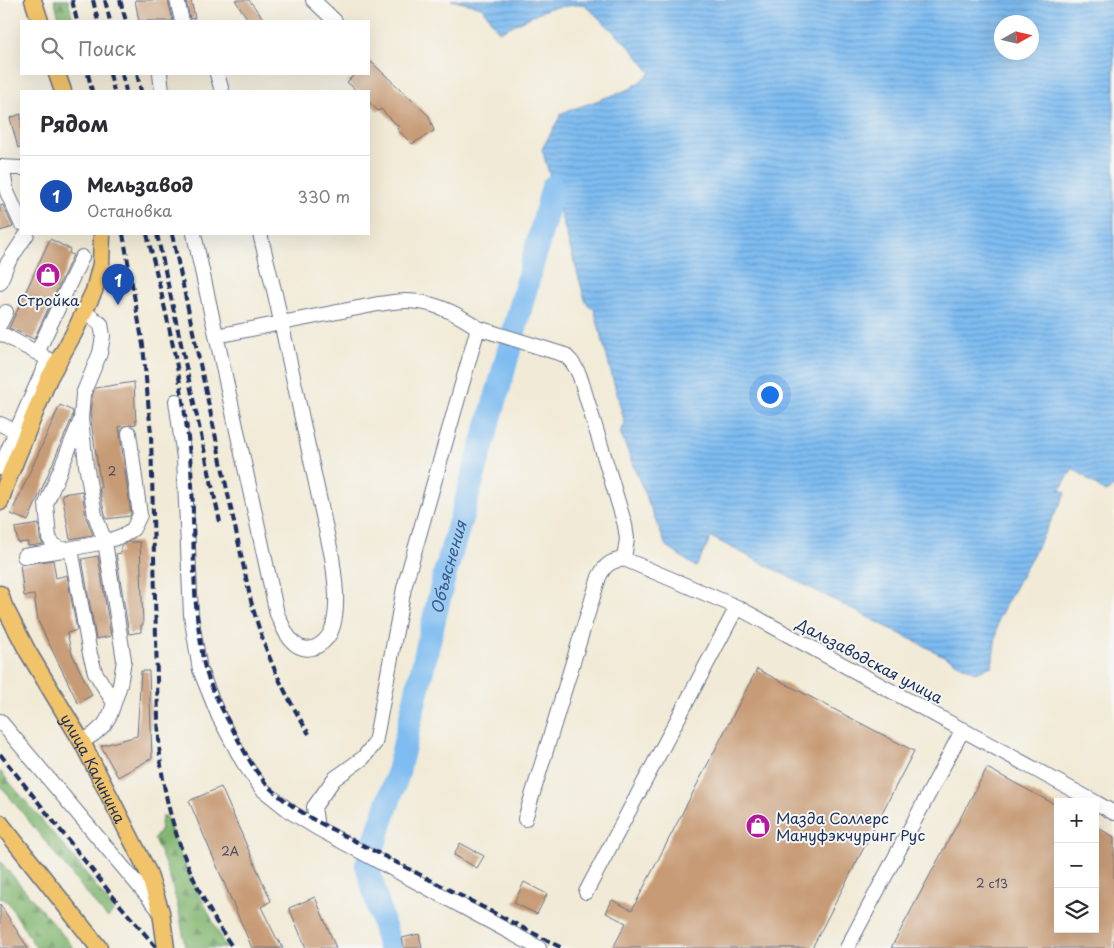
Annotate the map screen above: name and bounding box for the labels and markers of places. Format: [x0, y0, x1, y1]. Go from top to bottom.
shop icon: Стройка [35, 262, 61, 288]
pin: 1 [102, 264, 134, 305]
place label: Стройка [17, 288, 80, 311]
place label: Мазда Соллерс Мануфэкчуринг Рус [776, 806, 925, 846]
shop icon: Мазда Соллерс Мануфэкчуринг Рус [745, 813, 771, 839]

